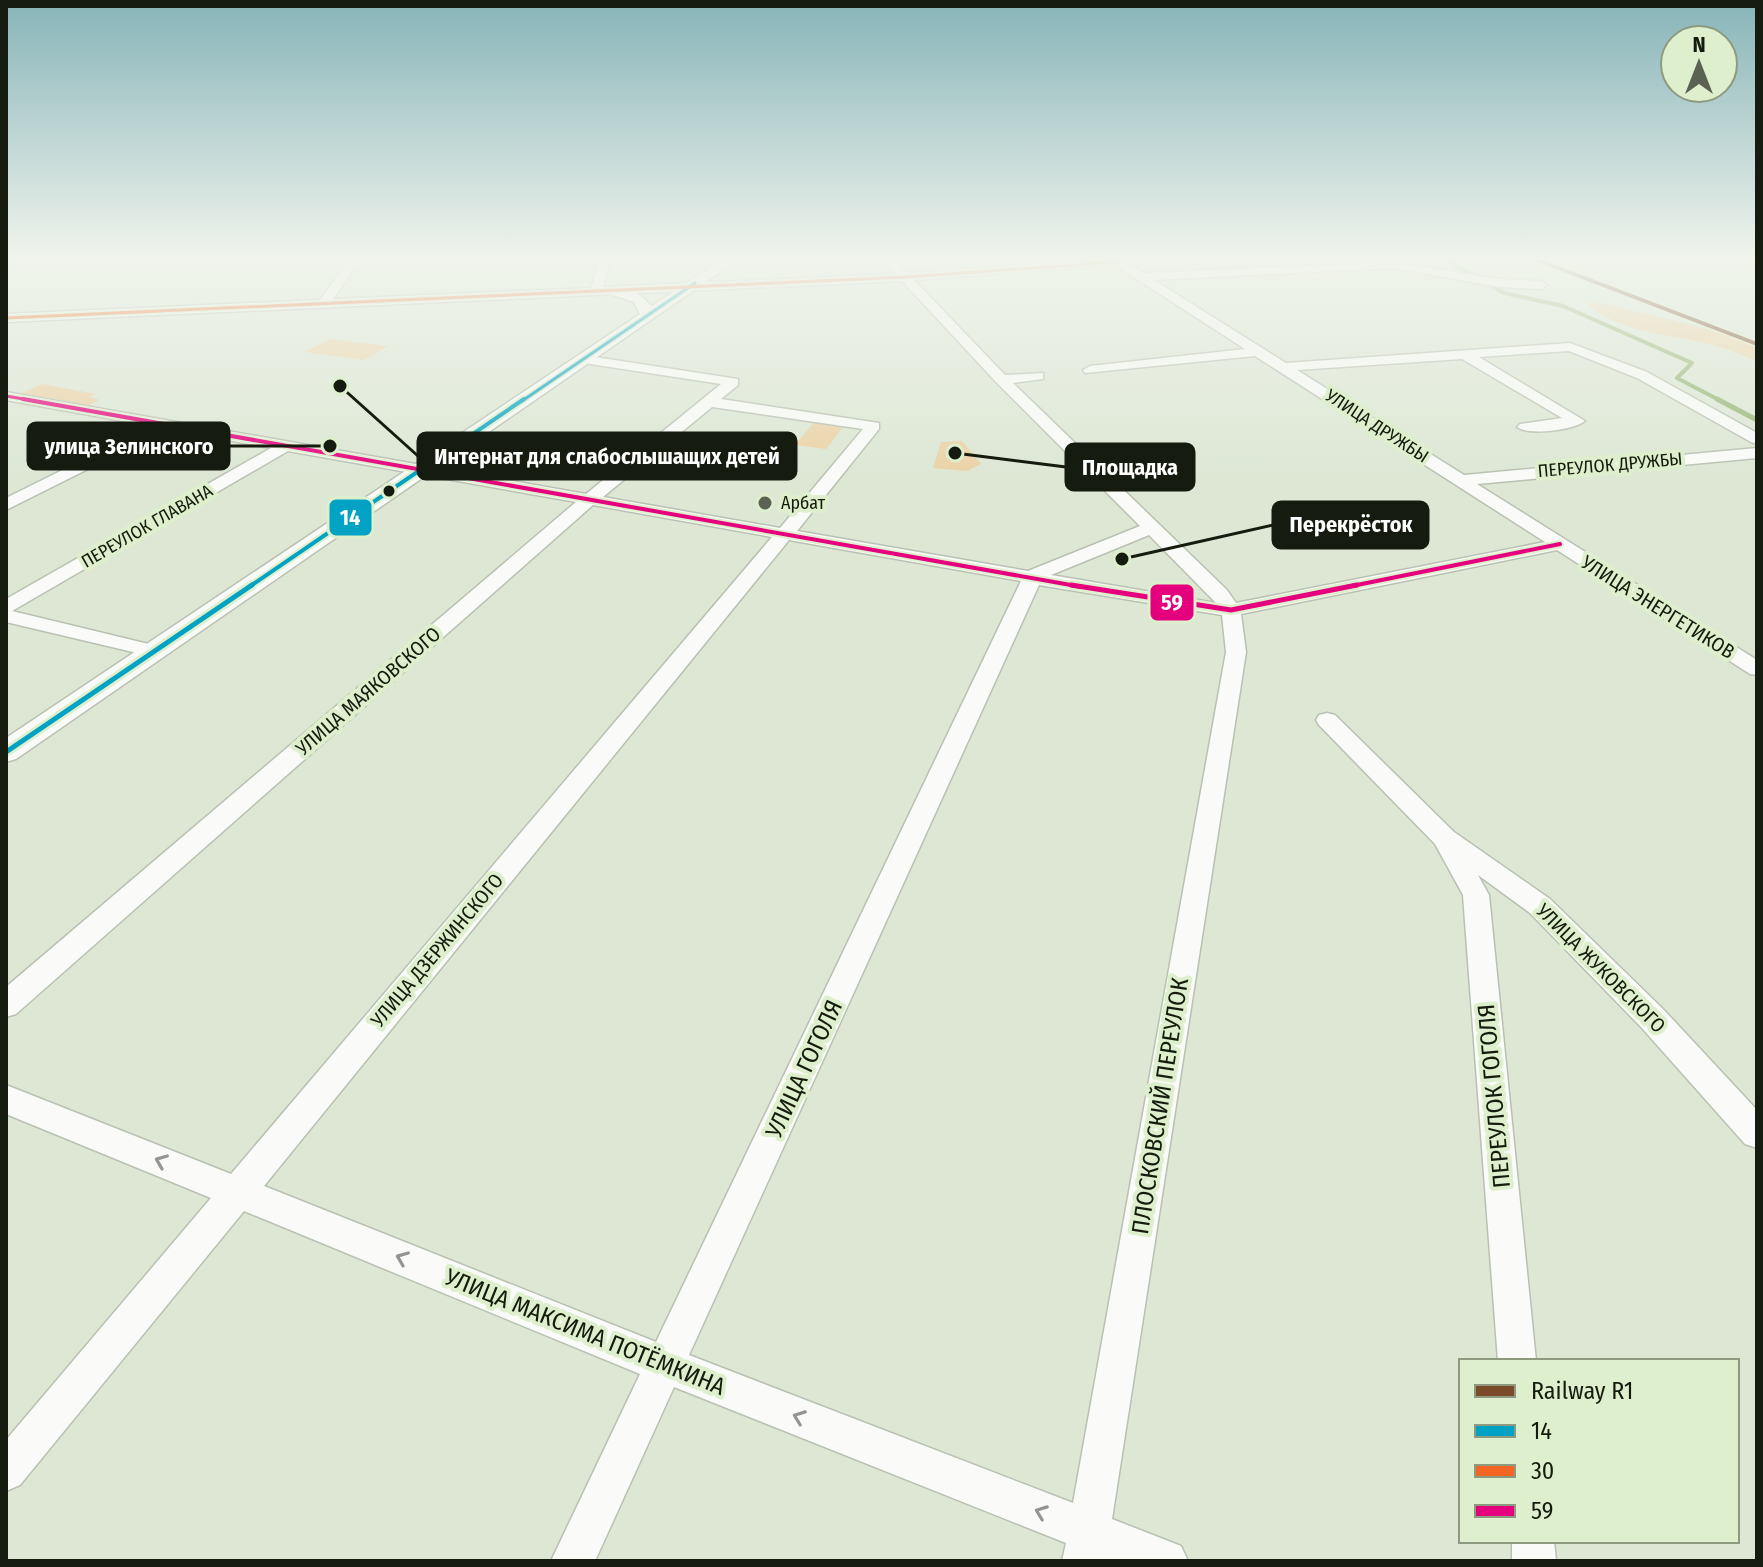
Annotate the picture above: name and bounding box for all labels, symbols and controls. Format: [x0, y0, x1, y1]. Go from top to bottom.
north arrow [1659, 24, 1739, 104]
text: N [1692, 31, 1706, 58]
street label: УЛИЦА ДРУЖБЫ [1321, 384, 1433, 467]
callout: улица Зелинского [28, 423, 229, 469]
text: улица Зелинского [43, 433, 214, 460]
callout: Интернат для слабослышащих детей [418, 433, 796, 479]
text: Интернат для слабослышащих детей [434, 443, 780, 470]
callout: Площадка [1066, 444, 1194, 490]
street label: ПЕРЕУЛОК ДРУЖБЫ [1537, 448, 1683, 482]
text: Площадка [1082, 454, 1178, 481]
street label: ПЕРЕУЛОК ГЛАВАНА [77, 479, 217, 573]
unlabelled marker [381, 483, 397, 499]
place label: Арбат [781, 492, 826, 514]
marker: Арбат [756, 494, 774, 512]
line badge: 14 [328, 498, 373, 537]
callout: Перекрёсток [1273, 502, 1428, 548]
text: 14 [340, 504, 360, 531]
text: Перекрёсток [1290, 511, 1413, 538]
street label: УЛИЦА ЭНЕРГЕТИКОВ [1576, 550, 1739, 664]
line badge: 59 [1149, 583, 1195, 622]
text: 59 [1161, 589, 1183, 616]
street label: УЛИЦА МАЯКОВСКОГО [290, 622, 445, 761]
street label: УЛИЦА ДЗЕРЖИНСКОГО [365, 868, 508, 1032]
street label: УЛИЦА ЖУКОВСКОГО [1531, 898, 1671, 1038]
street label: ПЛОСКОВСКИЙ ПЕРЕУЛОК [1126, 976, 1194, 1236]
street label: УЛИЦА ГОГОЛЯ [759, 996, 848, 1143]
street label: ПЕРЕУЛОК ГОГОЛЯ [1472, 1003, 1516, 1189]
one-way arrow [155, 1154, 169, 1170]
one-way arrow [396, 1251, 410, 1268]
street label: УЛИЦА МАКСИМА ПОТЁМКИНА [440, 1263, 729, 1401]
legend [1459, 1359, 1739, 1543]
text: Railway R1 [1531, 1377, 1633, 1405]
one-way arrow [793, 1410, 807, 1427]
text: 14 [1531, 1417, 1552, 1445]
text: 30 [1531, 1457, 1554, 1485]
text: 59 [1531, 1497, 1553, 1525]
one-way arrow [1035, 1505, 1049, 1522]

